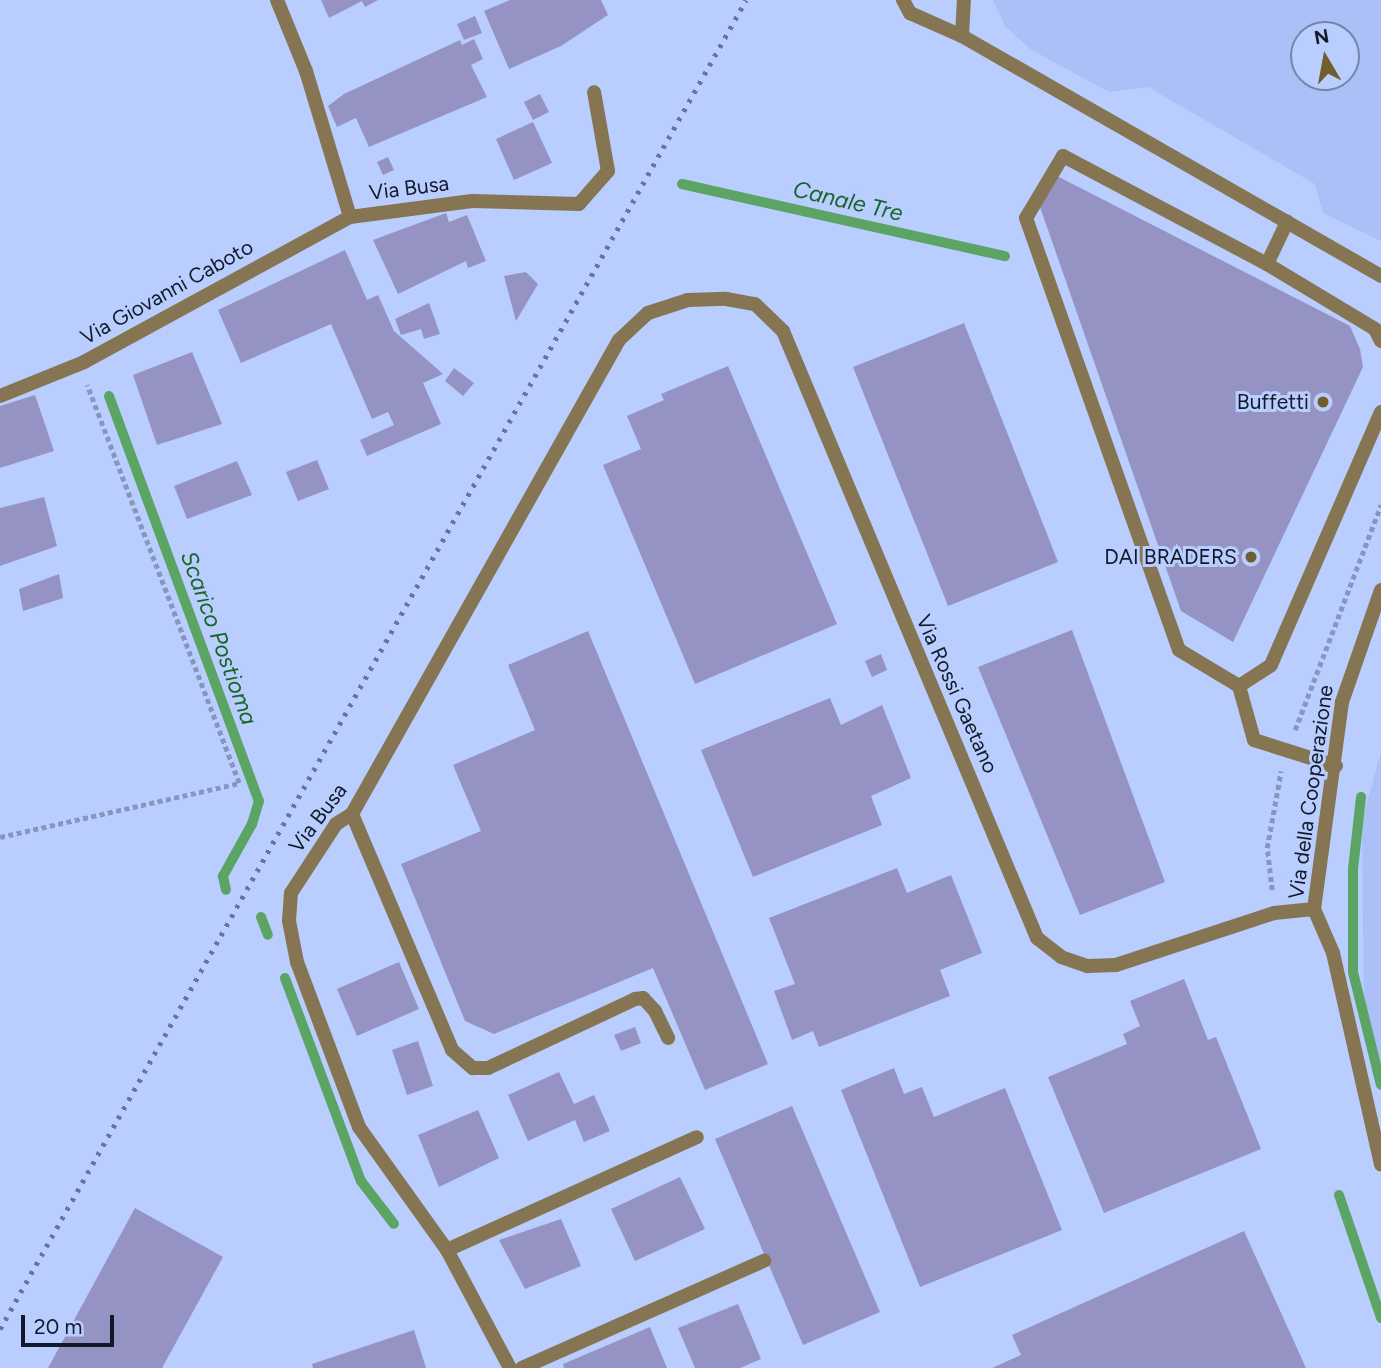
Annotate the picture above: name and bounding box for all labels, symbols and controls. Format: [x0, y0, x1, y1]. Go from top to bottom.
north arrow [1290, 21, 1360, 91]
text: N [1312, 24, 1331, 49]
street label: Via Busa [368, 171, 450, 205]
water label: Canale Tre [790, 175, 906, 227]
street label: Via Giovanni Caboto [76, 234, 258, 350]
place label: Buffetti [1237, 389, 1309, 415]
marker: Buffetti [1315, 394, 1331, 410]
place label: DAI BRADERS [1104, 544, 1237, 570]
water label: Scarico Postioma [175, 547, 263, 729]
marker: DAI BRADERS [1243, 549, 1259, 565]
street label: Via Rossi Gaetano [911, 611, 1003, 777]
street label: Via della Cooperazione [1283, 683, 1339, 901]
street label: Via Busa [284, 778, 352, 858]
scale bar [24, 1302, 117, 1346]
text: 20 m [34, 1314, 82, 1339]

